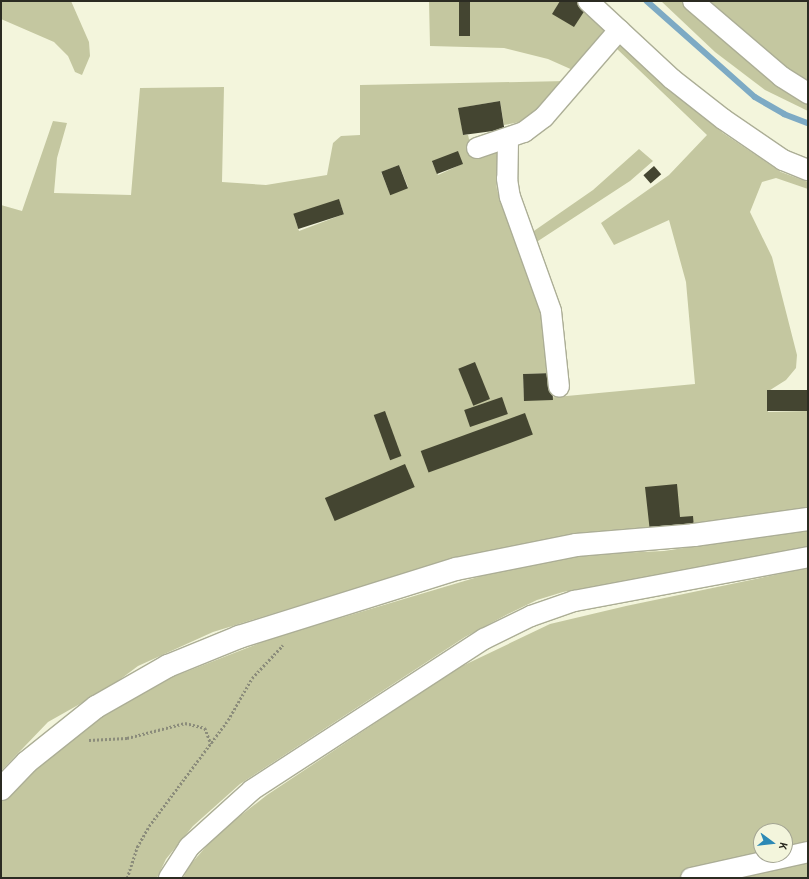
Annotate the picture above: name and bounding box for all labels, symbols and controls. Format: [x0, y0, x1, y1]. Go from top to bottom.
north arrow [753, 823, 793, 863]
text: K [776, 841, 791, 851]

